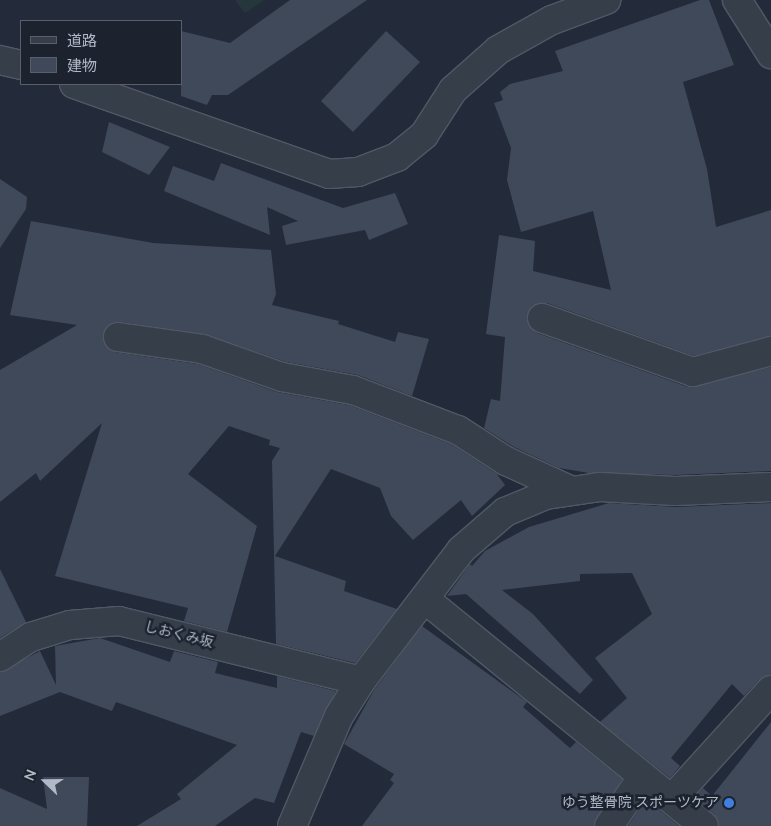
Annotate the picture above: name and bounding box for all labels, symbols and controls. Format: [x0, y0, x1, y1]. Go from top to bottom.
legend [20, 20, 182, 85]
text: 道路 [67, 31, 97, 51]
text: 建物 [67, 56, 97, 76]
street label: しおくみ坂 [143, 618, 215, 652]
north arrow [20, 756, 70, 806]
text: N [20, 767, 41, 784]
place label: ゆう整骨院 スポーツケア [561, 795, 719, 811]
marker: ゆう整骨院 スポーツケア [723, 797, 735, 809]

